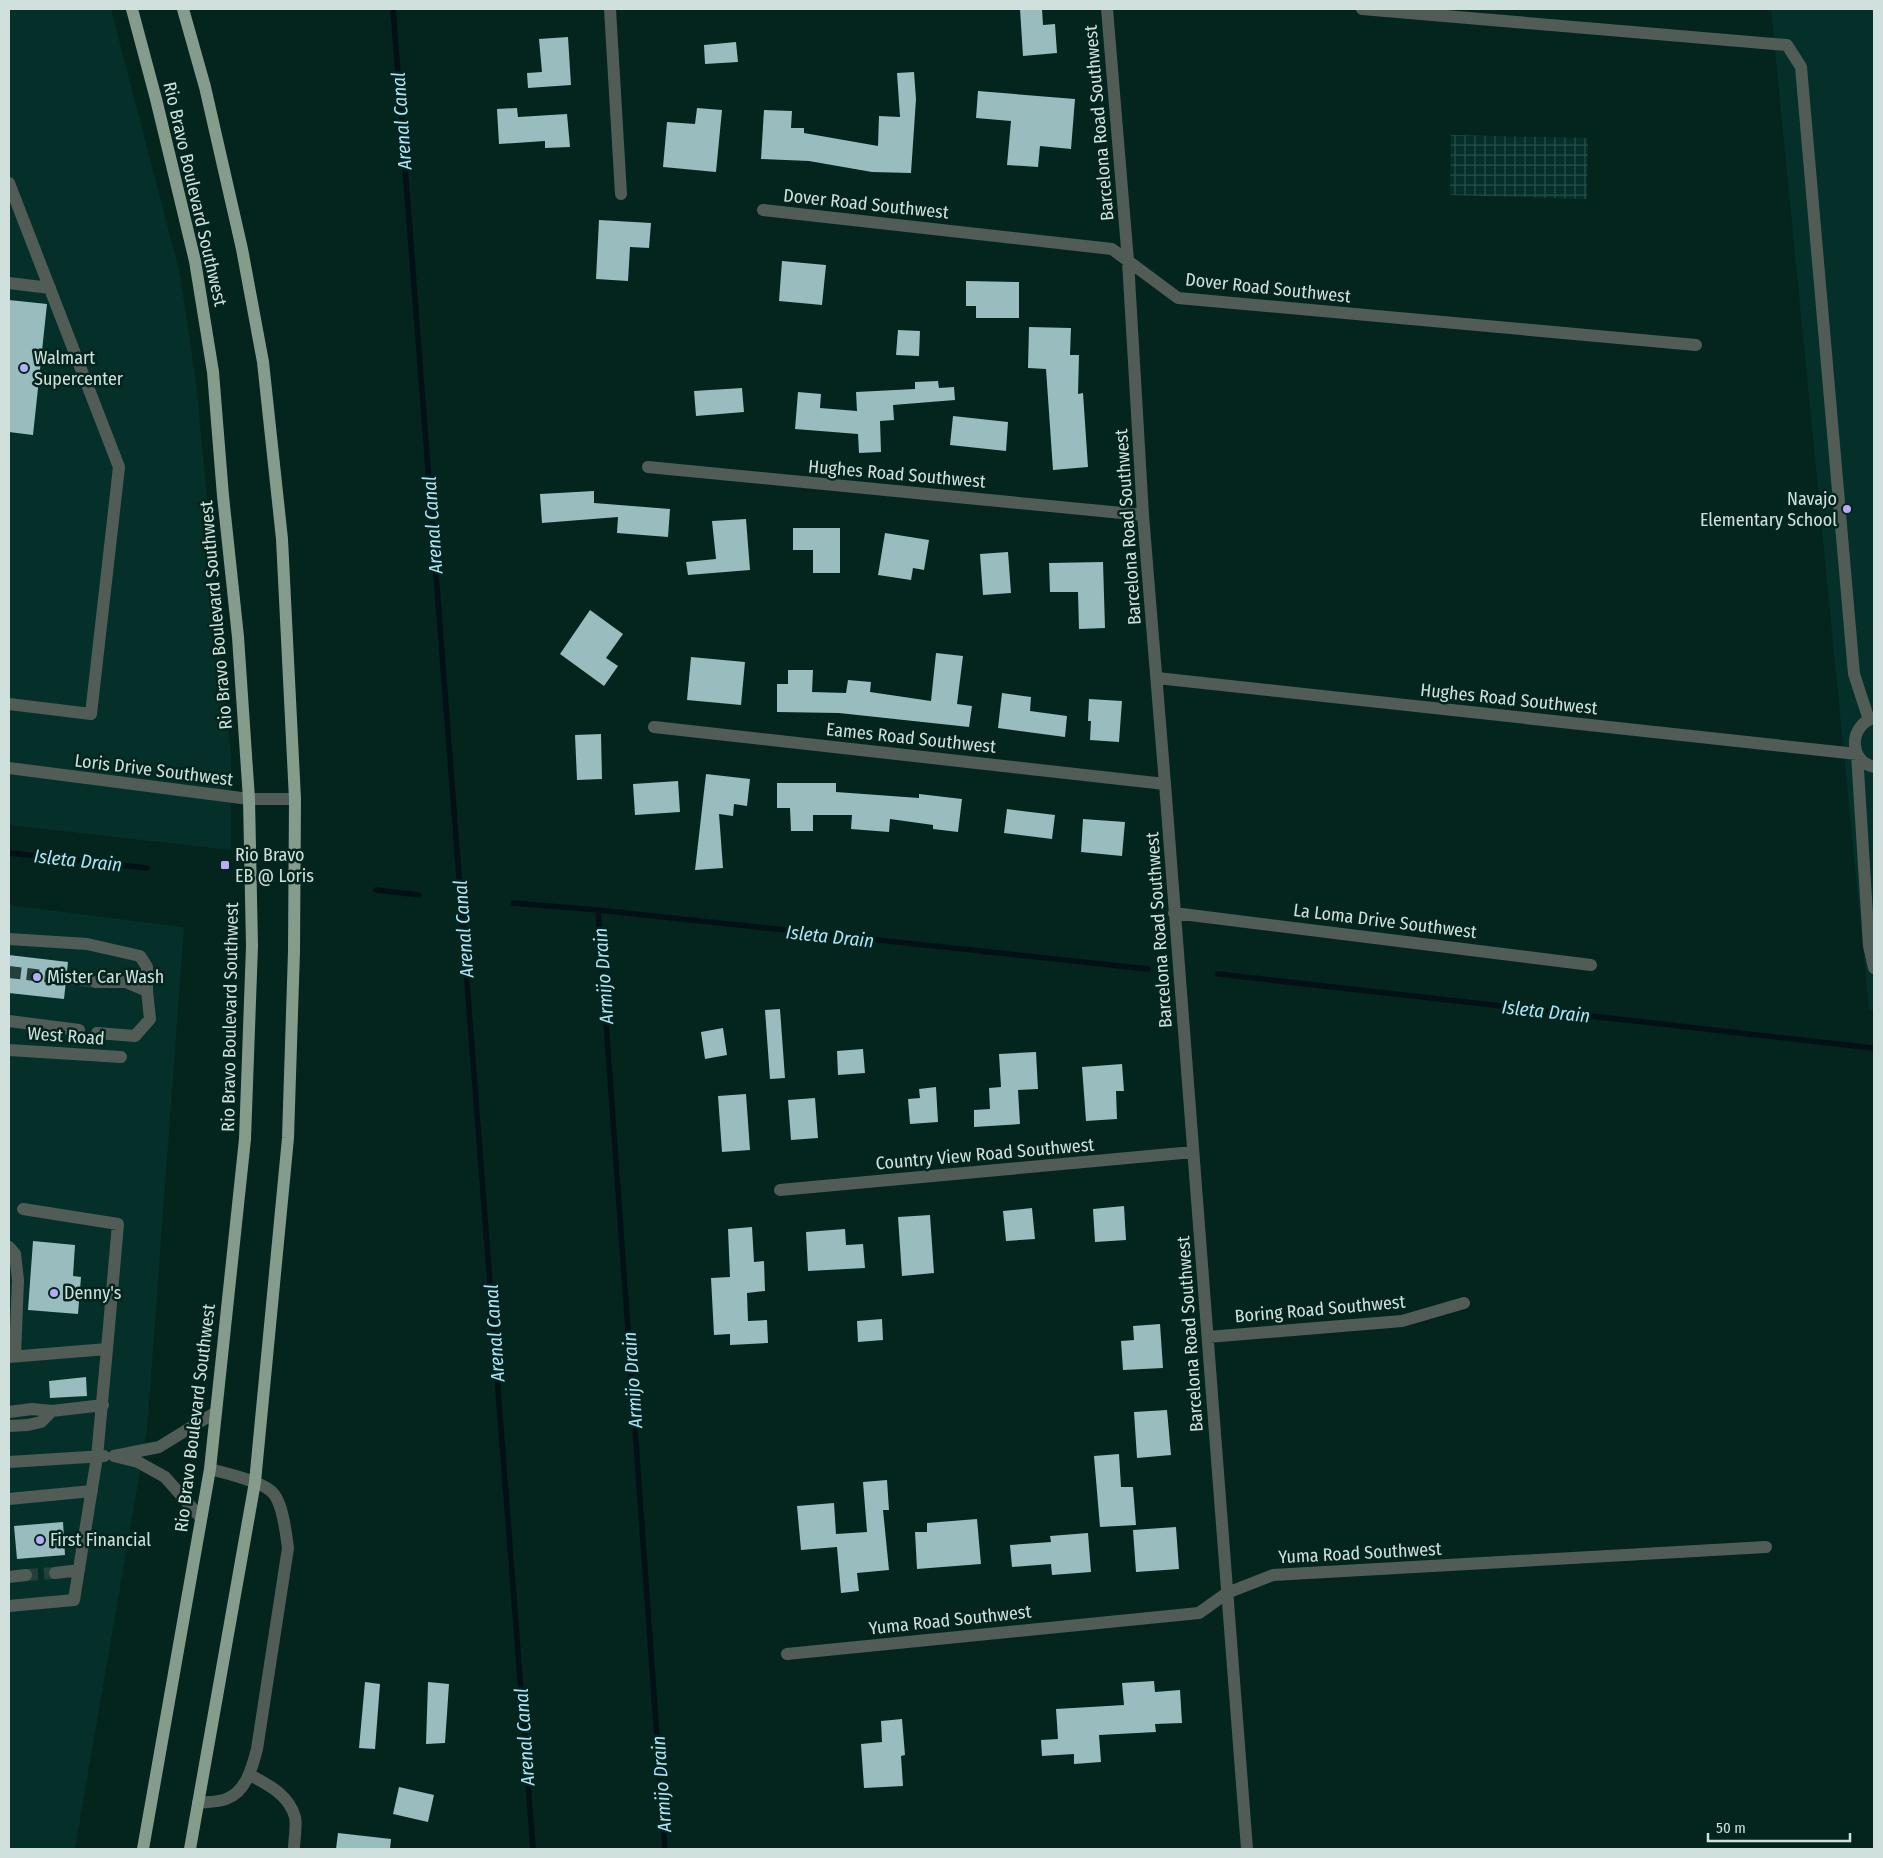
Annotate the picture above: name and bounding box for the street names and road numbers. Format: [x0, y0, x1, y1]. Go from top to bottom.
street label: Barcelona Road Southwest [1079, 24, 1119, 222]
street label: Rio Bravo Boulevard Southwest [158, 80, 232, 308]
street label: Dover Road Southwest [782, 184, 950, 224]
street label: Dover Road Southwest [1184, 268, 1352, 308]
street label: Barcelona Road Southwest [1110, 428, 1146, 626]
street label: Hughes Road Southwest [807, 455, 987, 493]
street label: Rio Bravo Boulevard Southwest [195, 500, 237, 730]
street label: Hughes Road Southwest [1419, 679, 1599, 719]
street label: Eames Road Southwest [825, 718, 997, 758]
street label: Loris Drive Southwest [73, 749, 235, 791]
street label: Barcelona Road Southwest [1141, 831, 1177, 1029]
street label: La Loma Drive Southwest [1292, 899, 1478, 943]
street label: Rio Bravo Boulevard Southwest [217, 902, 243, 1132]
street label: West Road [27, 1022, 105, 1050]
street label: Country View Road Southwest [875, 1133, 1095, 1175]
street label: Barcelona Road Southwest [1172, 1235, 1208, 1433]
street label: Boring Road Southwest [1234, 1291, 1406, 1327]
street label: Rio Bravo Boulevard Southwest [170, 1303, 220, 1533]
street label: Yuma Road Southwest [1278, 1538, 1442, 1568]
street label: Yuma Road Southwest [868, 1601, 1032, 1639]

